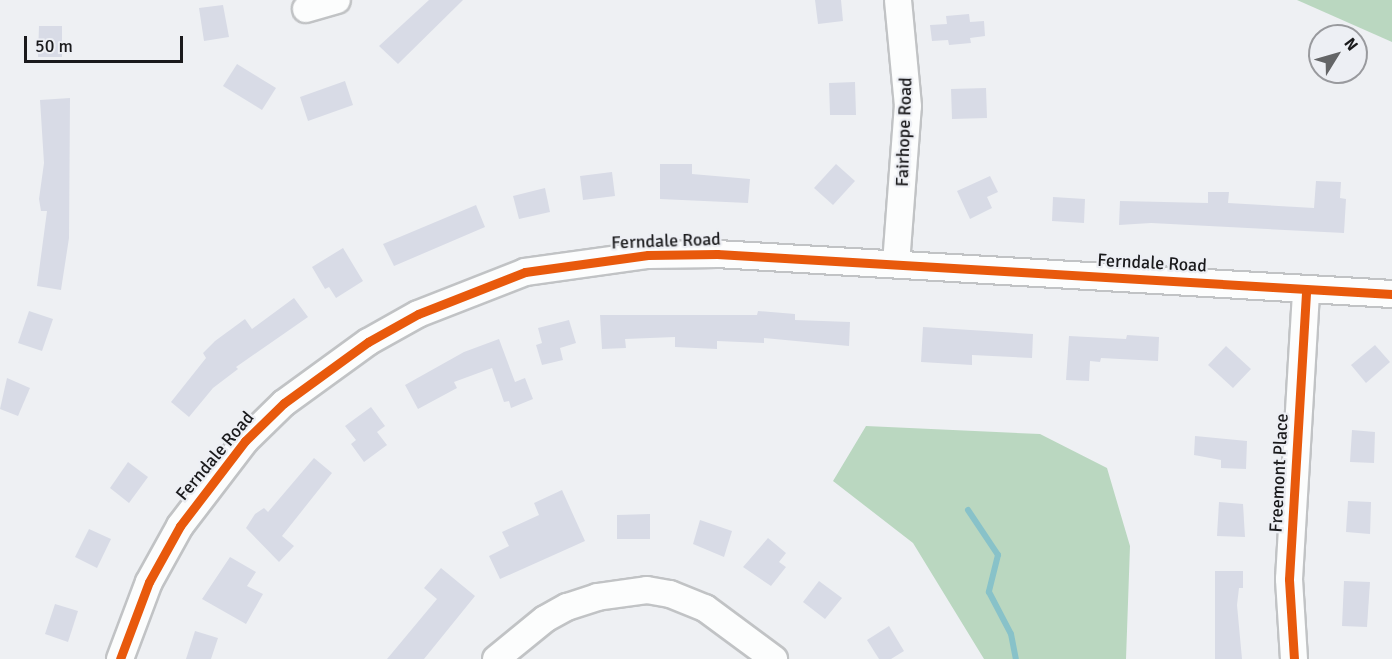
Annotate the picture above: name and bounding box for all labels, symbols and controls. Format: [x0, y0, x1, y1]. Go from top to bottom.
scale bar [27, 24, 186, 62]
north arrow [1308, 24, 1368, 84]
text: N [1339, 34, 1362, 55]
text: 50 m [35, 35, 73, 57]
street label: Fairhope Road [891, 77, 917, 187]
street label: Ferndale Road [611, 228, 721, 254]
street label: Ferndale Road [1097, 249, 1207, 277]
street label: Ferndale Road [172, 407, 258, 505]
street label: Freemont Place [1265, 413, 1293, 533]

